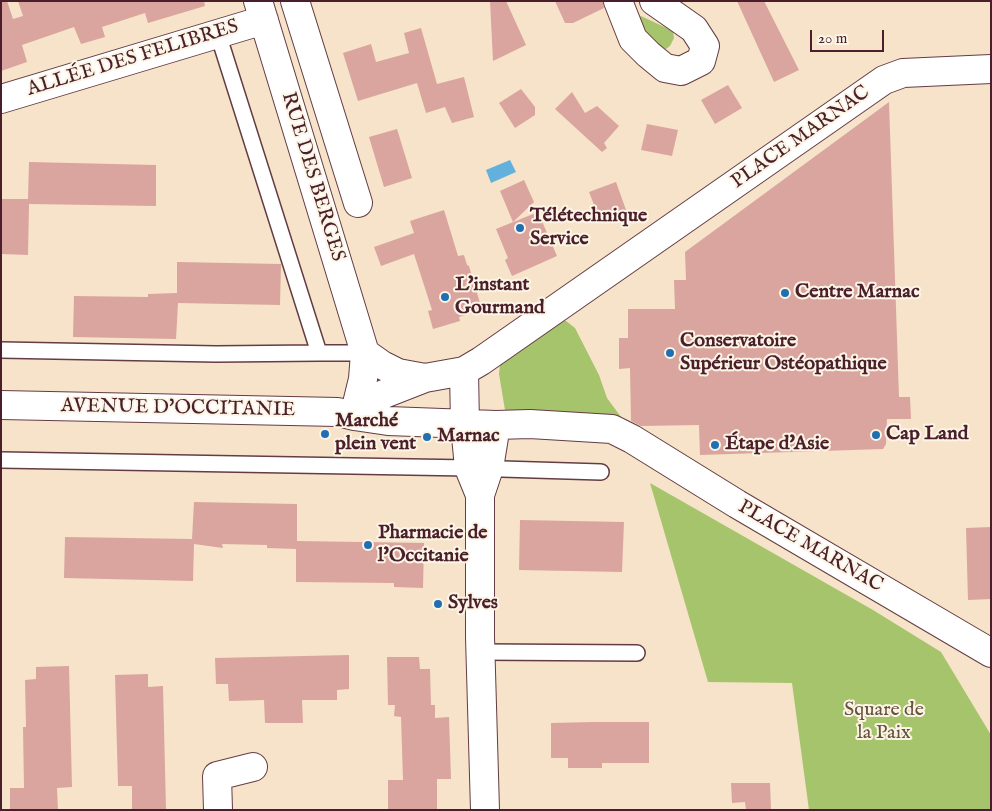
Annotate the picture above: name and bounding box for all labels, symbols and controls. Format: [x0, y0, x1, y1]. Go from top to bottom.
street label: ALLÉE DES FELIBRES [24, 15, 242, 103]
scale bar [812, 20, 886, 52]
text: 20 m [818, 29, 847, 48]
street label: PLACE MARNAC [727, 81, 875, 195]
street label: RUE DES BERGES [275, 89, 349, 265]
place label: Télétechnique Service [530, 205, 647, 252]
marker: Télétechnique Service [514, 222, 526, 234]
place label: L'instant Gourmand [455, 274, 545, 321]
place label: Centre Marnac [795, 281, 920, 305]
marker: Centre Marnac [779, 287, 791, 299]
marker: L'instant Gourmand [439, 291, 451, 303]
place label: Conservatoire Supérieur Ostéopathique [680, 330, 887, 377]
marker: Conservatoire Supérieur Ostéopathique [664, 347, 676, 359]
street label: AVENUE D'OCCITANIE [60, 395, 296, 423]
place label: Marché plein vent [335, 410, 416, 457]
place label: Cap Land [886, 423, 968, 447]
place label: Marnac [437, 425, 500, 449]
marker: Marché plein vent [319, 428, 331, 440]
marker: Cap Land [870, 429, 882, 441]
marker: Marnac [421, 431, 433, 443]
place label: Étape d'Asie [725, 433, 829, 457]
marker: Étape d'Asie [709, 439, 721, 451]
street label: PLACE MARNAC [733, 496, 887, 598]
place label: Pharmacie de l'Occitanie [378, 522, 488, 569]
marker: Pharmacie de l'Occitanie [362, 539, 374, 551]
place label: Sylves [448, 592, 498, 616]
marker: Sylves [432, 598, 444, 610]
park label: Square de la Paix [844, 699, 924, 746]

